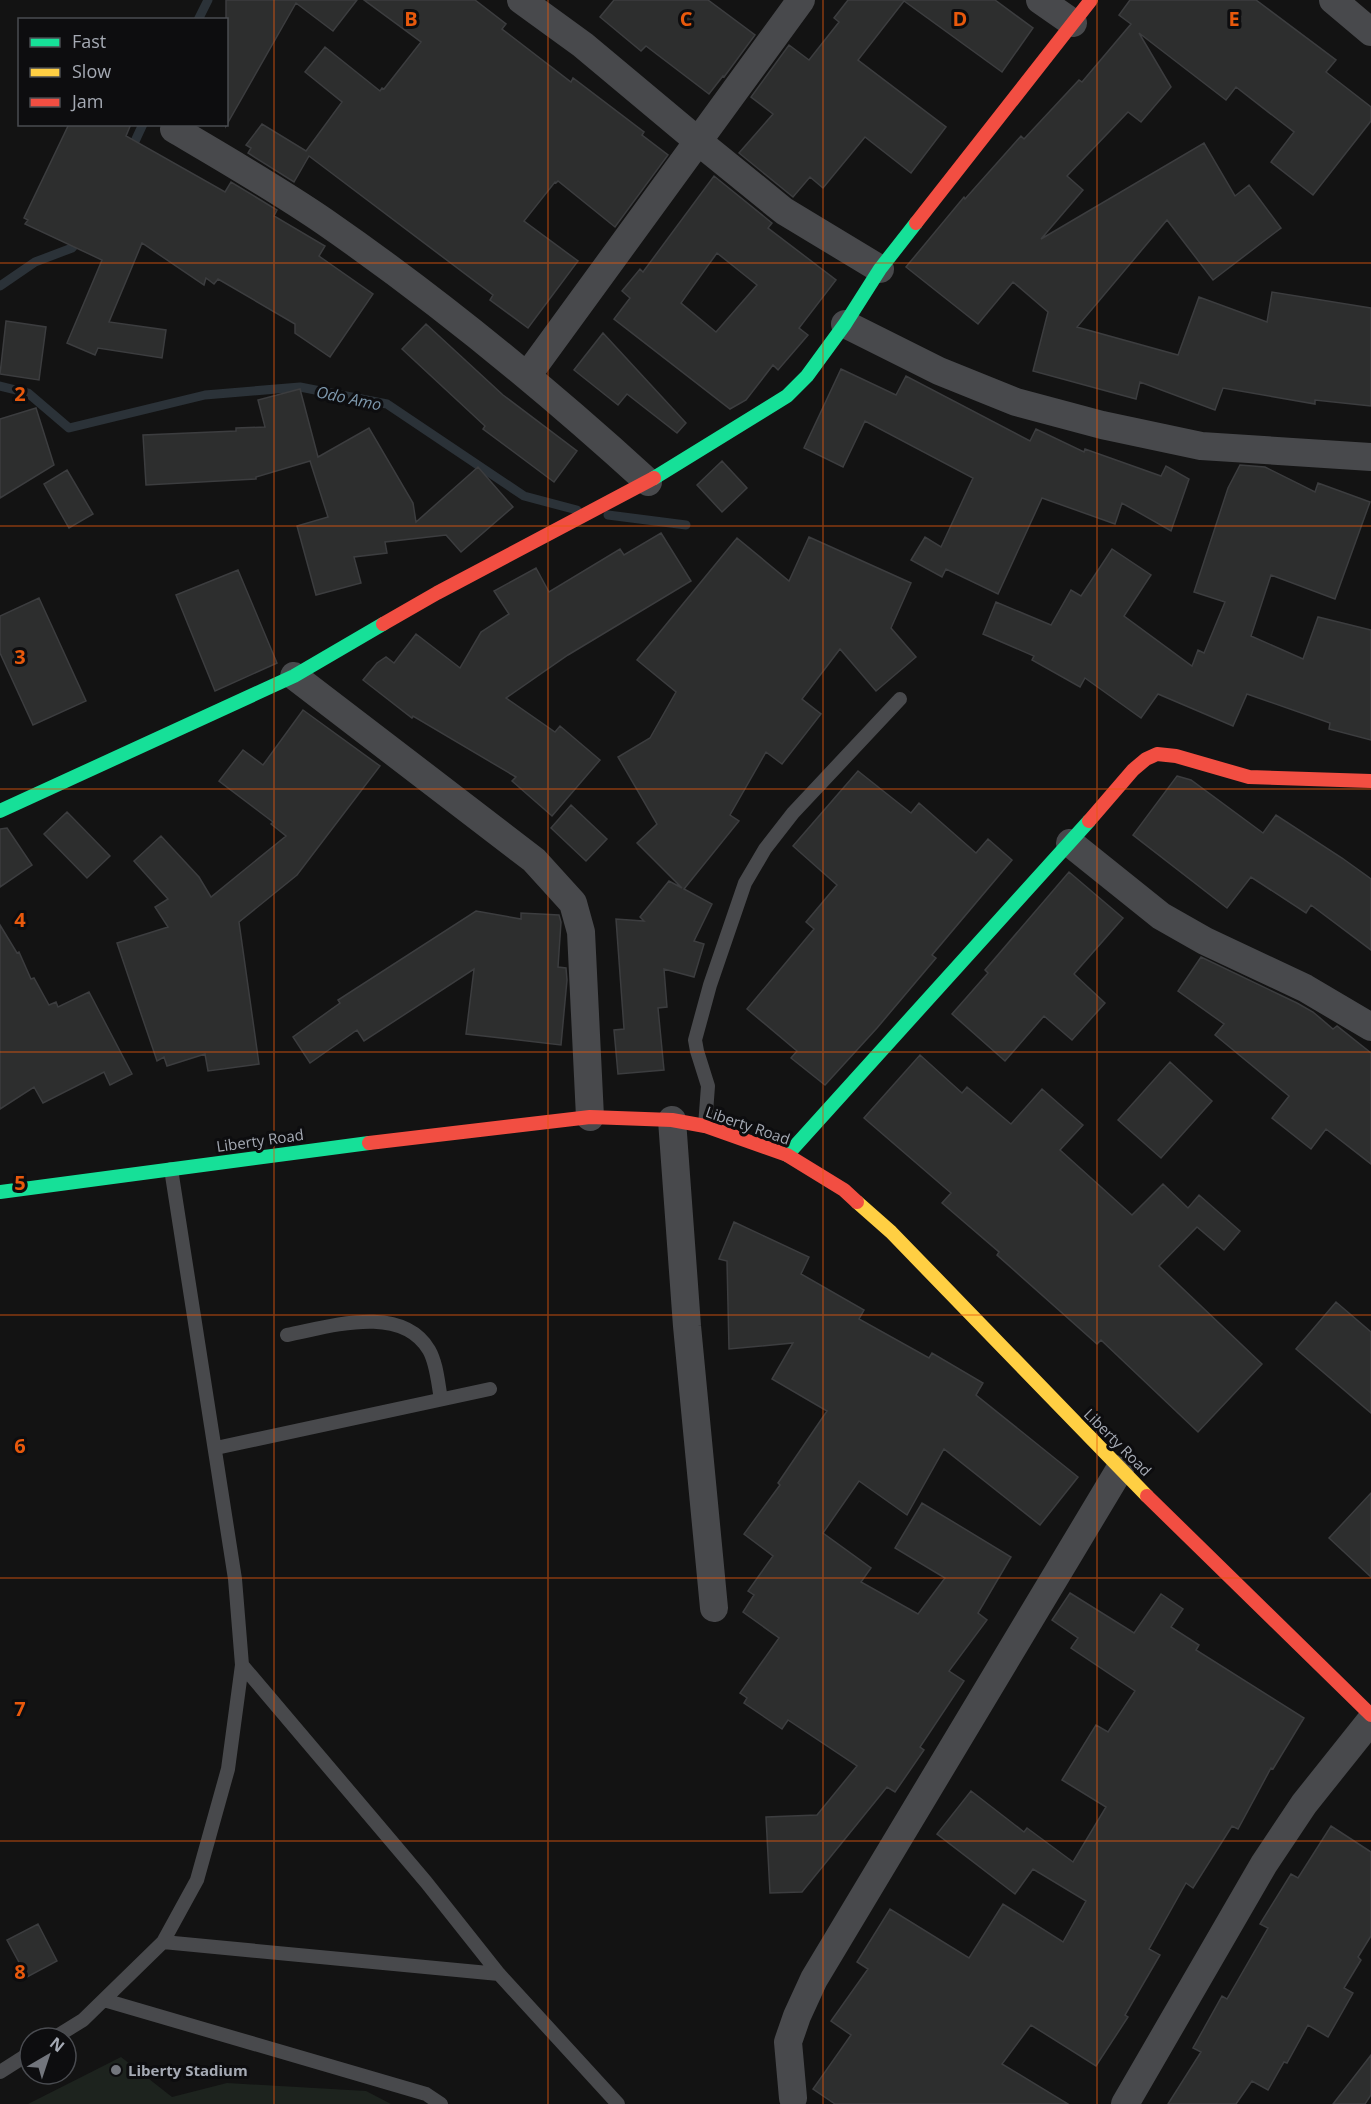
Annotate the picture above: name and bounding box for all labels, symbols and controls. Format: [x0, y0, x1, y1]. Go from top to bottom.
text: B [404, 5, 418, 32]
text: C [680, 5, 693, 32]
text: D [953, 5, 967, 32]
text: E [1228, 5, 1240, 32]
legend [18, 18, 228, 126]
text: Fast [72, 29, 106, 53]
text: Slow [72, 59, 111, 83]
text: Jam [70, 89, 104, 113]
text: 2 [14, 380, 26, 407]
water label: Odo Amo [315, 380, 383, 416]
text: 3 [14, 643, 26, 670]
text: 4 [14, 906, 26, 933]
street label: Liberty Road [703, 1101, 793, 1149]
street label: Liberty Road [215, 1124, 305, 1156]
text: 5 [14, 1169, 26, 1196]
street label: Liberty Road [1080, 1404, 1156, 1480]
text: 6 [14, 1432, 26, 1459]
text: 7 [14, 1695, 26, 1722]
text: 8 [14, 1958, 26, 1985]
north arrow [18, 2026, 78, 2086]
text: N [45, 2032, 69, 2057]
place label: Liberty Stadium [128, 2060, 248, 2080]
marker: Liberty Stadium [109, 2063, 123, 2077]

